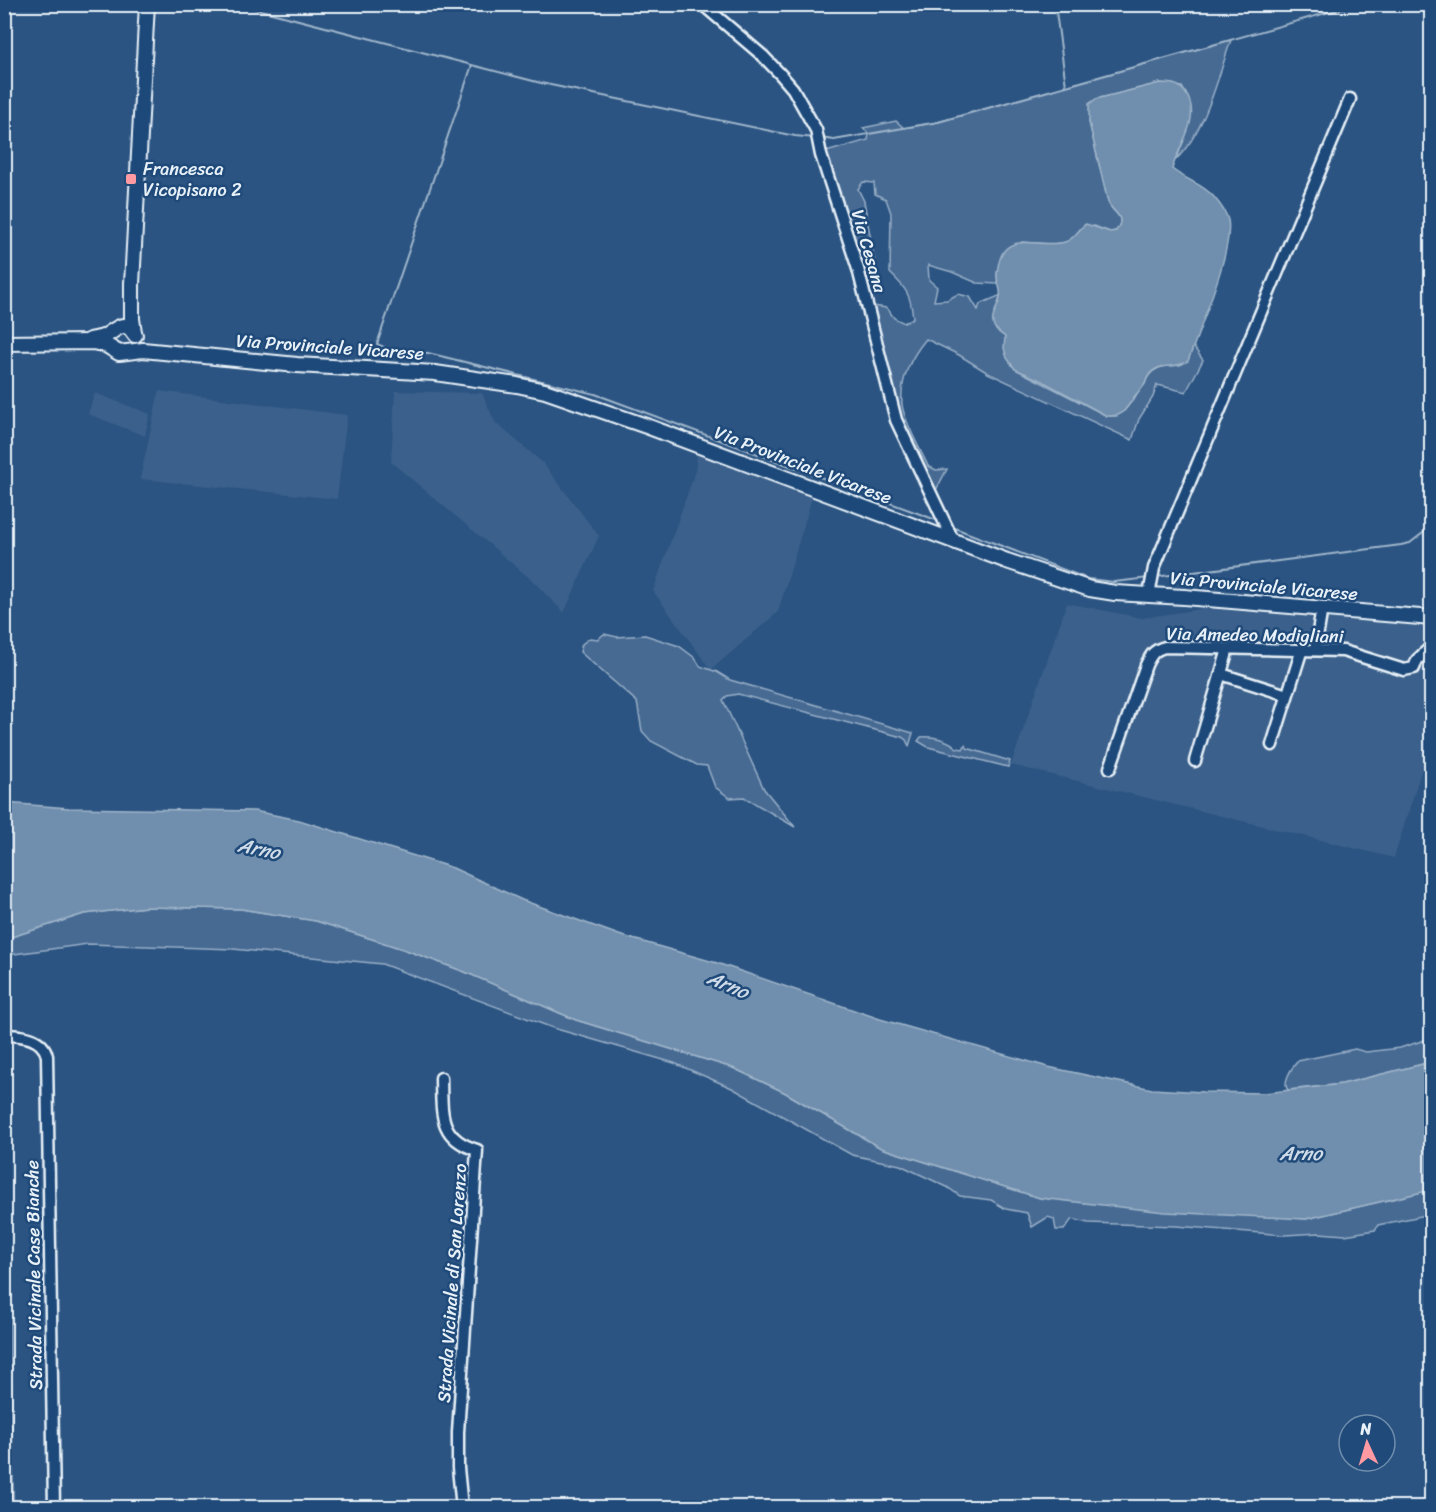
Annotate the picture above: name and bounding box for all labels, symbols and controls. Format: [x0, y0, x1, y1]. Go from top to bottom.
place label: Francesca Vicopisano 2 [143, 153, 242, 206]
marker: Francesca Vicopisano 2 [124, 172, 138, 186]
street label: Via Cesana [842, 206, 896, 297]
street label: Via Provinciale Vicarese [235, 324, 425, 370]
street label: Via Provinciale Vicarese [709, 416, 897, 514]
street label: Via Provinciale Vicarese [1169, 562, 1359, 610]
street label: Via Amedeo Modigliani [1166, 617, 1345, 653]
water label: Arno [234, 828, 285, 871]
water label: Arno [701, 960, 756, 1010]
water label: Arno [1279, 1136, 1324, 1171]
street label: Strada Vicinale Case Bianche [16, 1160, 52, 1390]
street label: Strada Vicinale di San Lorenzo [428, 1162, 476, 1404]
north arrow [1337, 1413, 1397, 1473]
text: N [1358, 1414, 1373, 1443]

